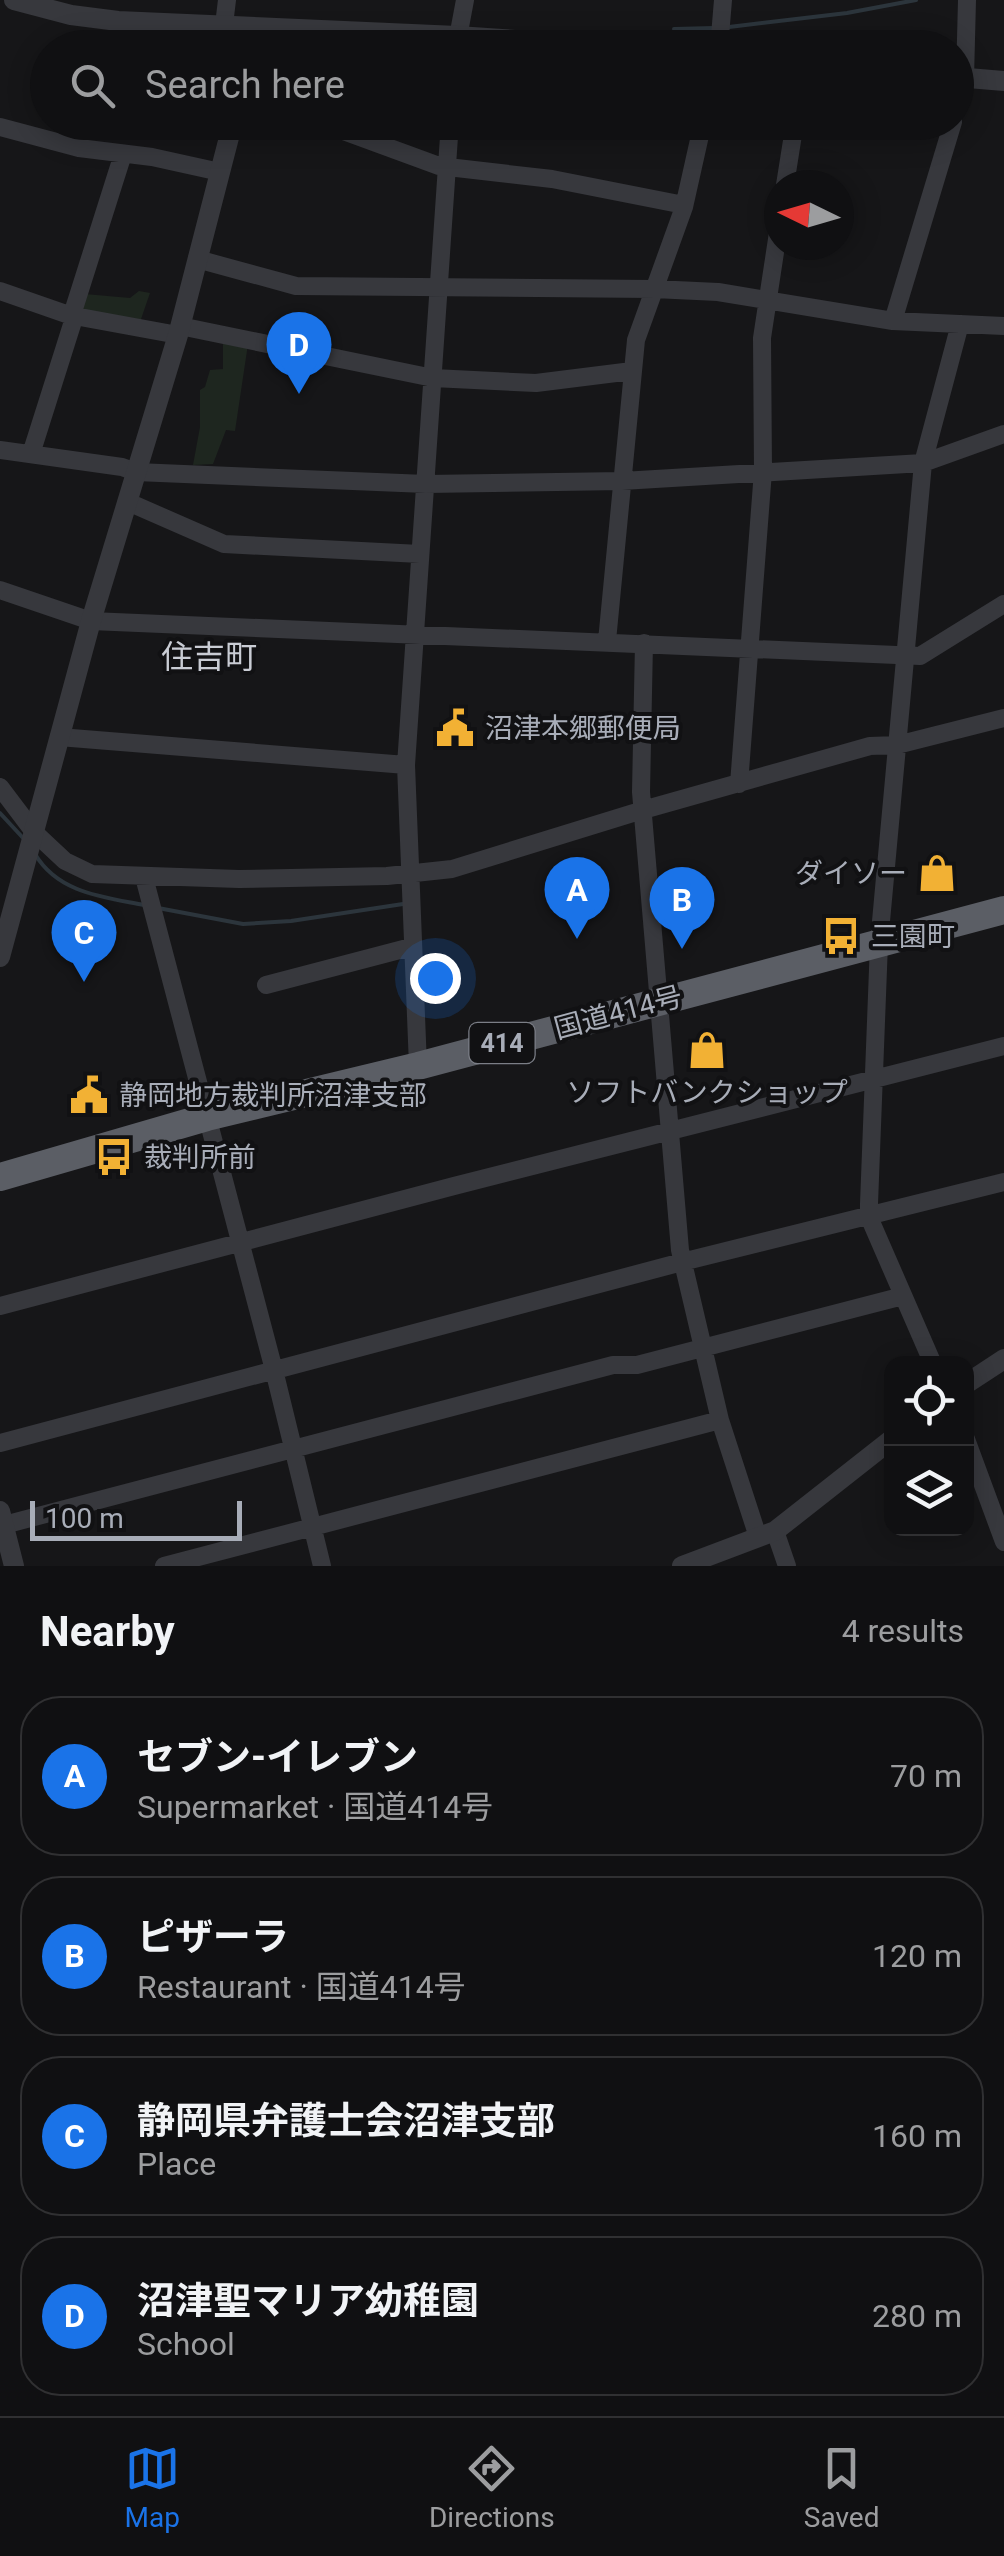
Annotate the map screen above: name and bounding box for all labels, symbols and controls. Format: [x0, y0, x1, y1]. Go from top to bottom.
search box [30, 30, 974, 140]
icon: search [65, 58, 120, 113]
text: Search here [145, 63, 345, 107]
north arrow [764, 170, 854, 260]
pin: D [266, 312, 332, 394]
district label: 住吉町 [161, 638, 257, 676]
public building icon: 沼津本郷郵便局 [434, 707, 476, 749]
place label: 沼津本郷郵便局 [485, 712, 681, 745]
shop icon: ダイソー [916, 852, 958, 894]
pin: A [544, 856, 610, 939]
place label: ダイソー [795, 857, 907, 890]
pin: B [650, 866, 714, 949]
pin: C [52, 900, 116, 982]
bus stop icon: 三園町 [820, 915, 862, 957]
place label: 三園町 [871, 920, 955, 953]
your location [410, 953, 461, 1004]
street label: 国道414号 [550, 980, 686, 1045]
road number: 414 [470, 1023, 534, 1063]
shop icon: ソフトバンクショップ [686, 1029, 728, 1071]
public building icon: 静岡地方裁判所沼津支部 [68, 1074, 110, 1116]
place label: ソフトバンクショップ [566, 1076, 848, 1109]
place label: 静岡地方裁判所沼津支部 [119, 1079, 427, 1112]
bus stop icon: 裁判所前 [93, 1136, 135, 1178]
place label: 裁判所前 [144, 1141, 256, 1174]
map controls [884, 1356, 974, 1536]
button: locate [884, 1356, 974, 1446]
button: layers [884, 1446, 974, 1536]
scale bar [30, 1496, 242, 1540]
text: 100 m [45, 1502, 124, 1535]
text: Nearby [40, 1607, 175, 1656]
text: 4 results [842, 1612, 964, 1650]
text: セブン-イレブン [137, 1735, 418, 1779]
text: A [64, 1757, 85, 1795]
text: 70 m [890, 1757, 962, 1795]
text: Supermarket · 国道414号 [137, 1788, 493, 1826]
text: ピザーラ [137, 1915, 289, 1959]
text: B [64, 1937, 85, 1975]
text: 120 m [872, 1937, 962, 1975]
text: Restaurant · 国道414号 [137, 1968, 466, 2006]
text: 静岡県弁護士会沼津支部 [137, 2099, 555, 2143]
text: C [64, 2117, 85, 2155]
text: 160 m [872, 2117, 962, 2155]
text: Place [137, 2145, 216, 2183]
text: 沼津聖マリア幼稚園 [137, 2279, 479, 2323]
text: D [64, 2297, 85, 2335]
text: 280 m [872, 2297, 962, 2335]
text: School [137, 2325, 235, 2363]
tab: Map [125, 2441, 180, 2534]
tab: Directions [429, 2441, 555, 2534]
tab: Saved [804, 2441, 879, 2534]

